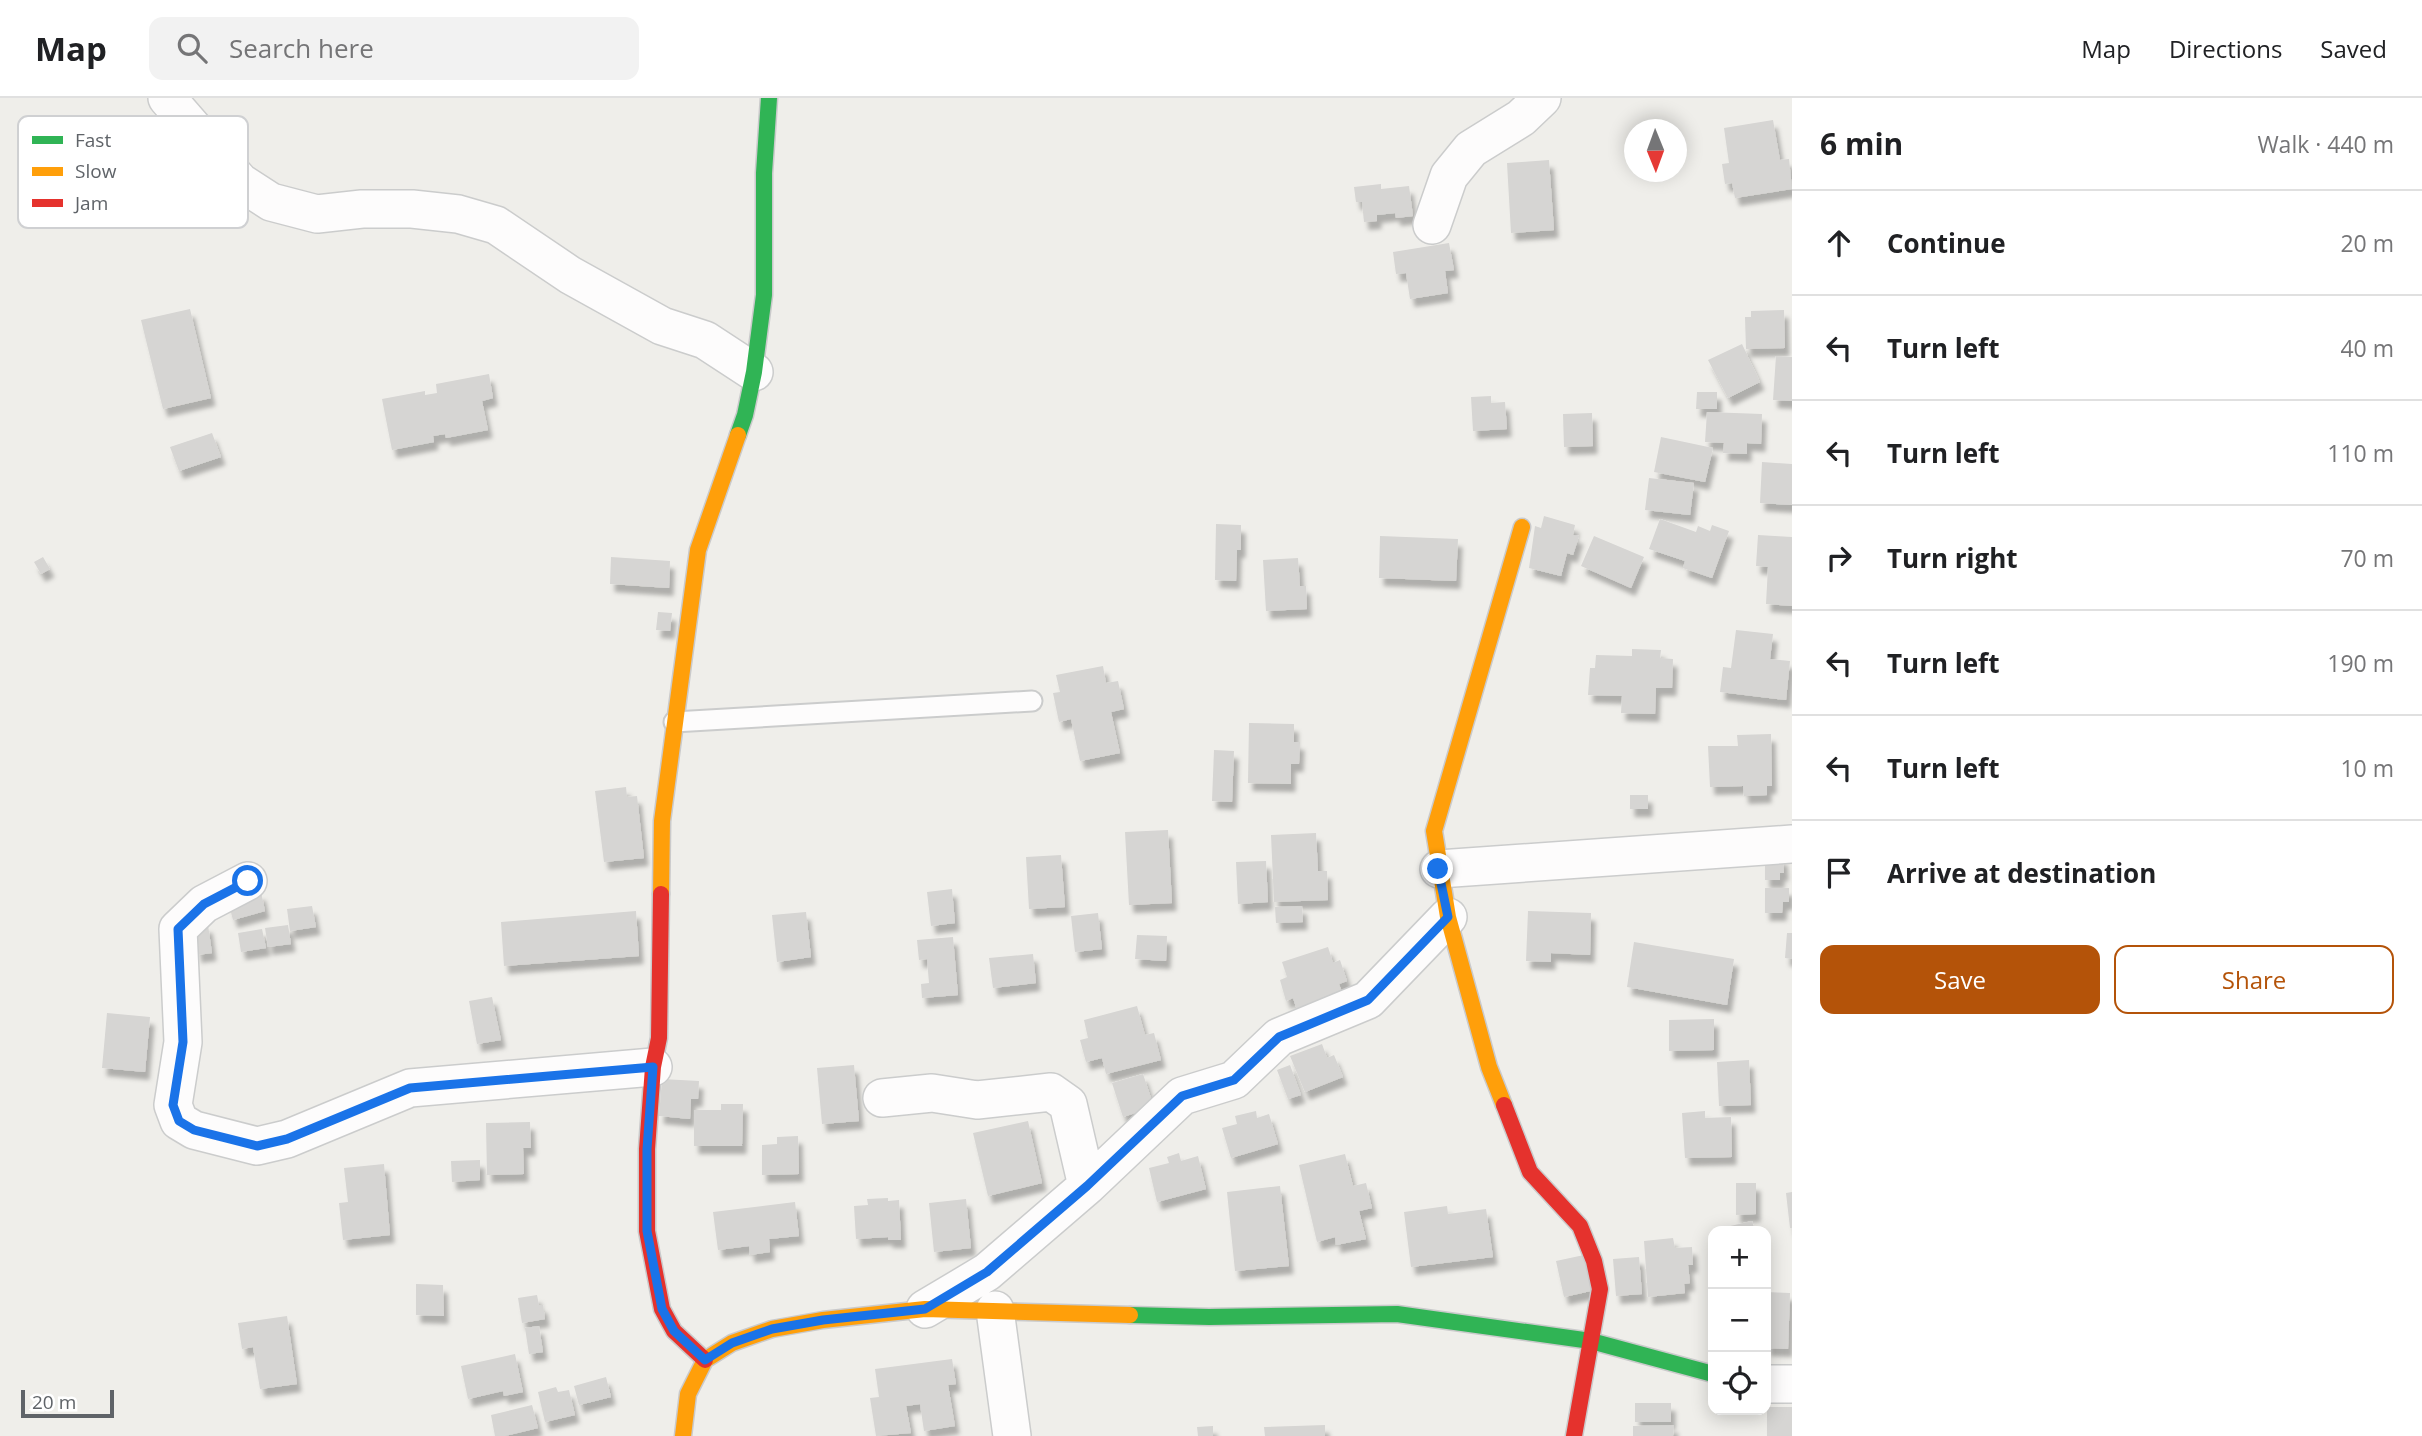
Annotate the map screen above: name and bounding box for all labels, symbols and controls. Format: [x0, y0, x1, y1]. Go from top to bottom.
search box [149, 17, 639, 80]
text: Map [35, 26, 107, 71]
icon: search [173, 29, 211, 67]
text: Search here [229, 30, 374, 66]
text: Map [2081, 32, 2131, 65]
text: Directions [2169, 32, 2282, 65]
text: Saved [2320, 32, 2387, 65]
legend [18, 116, 248, 228]
north arrow [1624, 119, 1687, 182]
text: 6 min [1820, 123, 1903, 164]
text: Fast [75, 127, 111, 153]
text: Walk · 440 m [2257, 128, 2394, 160]
text: Slow [75, 158, 117, 184]
text: Jam [73, 190, 108, 216]
icon: ahead [1820, 224, 1858, 262]
text: Continue [1887, 225, 2006, 261]
text: 20 m [2340, 227, 2394, 259]
icon: left [1820, 329, 1858, 367]
text: Turn left [1887, 330, 1999, 366]
text: 40 m [2340, 332, 2394, 364]
icon: left [1820, 434, 1858, 472]
text: Turn left [1887, 435, 1999, 471]
text: 110 m [2327, 437, 2394, 469]
icon: right [1820, 539, 1858, 577]
text: Turn right [1887, 540, 2018, 576]
text: 70 m [2340, 542, 2394, 574]
icon: left [1820, 644, 1858, 682]
text: Turn left [1887, 645, 1999, 681]
text: 190 m [2327, 647, 2394, 679]
icon: left [1820, 749, 1858, 787]
text: Turn left [1887, 750, 1999, 786]
text: 10 m [2340, 752, 2394, 784]
route end [1422, 853, 1453, 884]
icon: arrive [1820, 854, 1858, 892]
text: Arrive at destination [1887, 855, 2156, 891]
route start [232, 865, 263, 896]
button: Save [1820, 945, 2100, 1014]
button: Share [2114, 945, 2394, 1014]
map controls [1708, 1226, 1771, 1415]
button: + [1708, 1226, 1771, 1289]
button: − [1708, 1289, 1771, 1352]
button: locate [1708, 1352, 1771, 1415]
scale bar [21, 1387, 114, 1419]
text: 20 m [32, 1389, 76, 1415]

